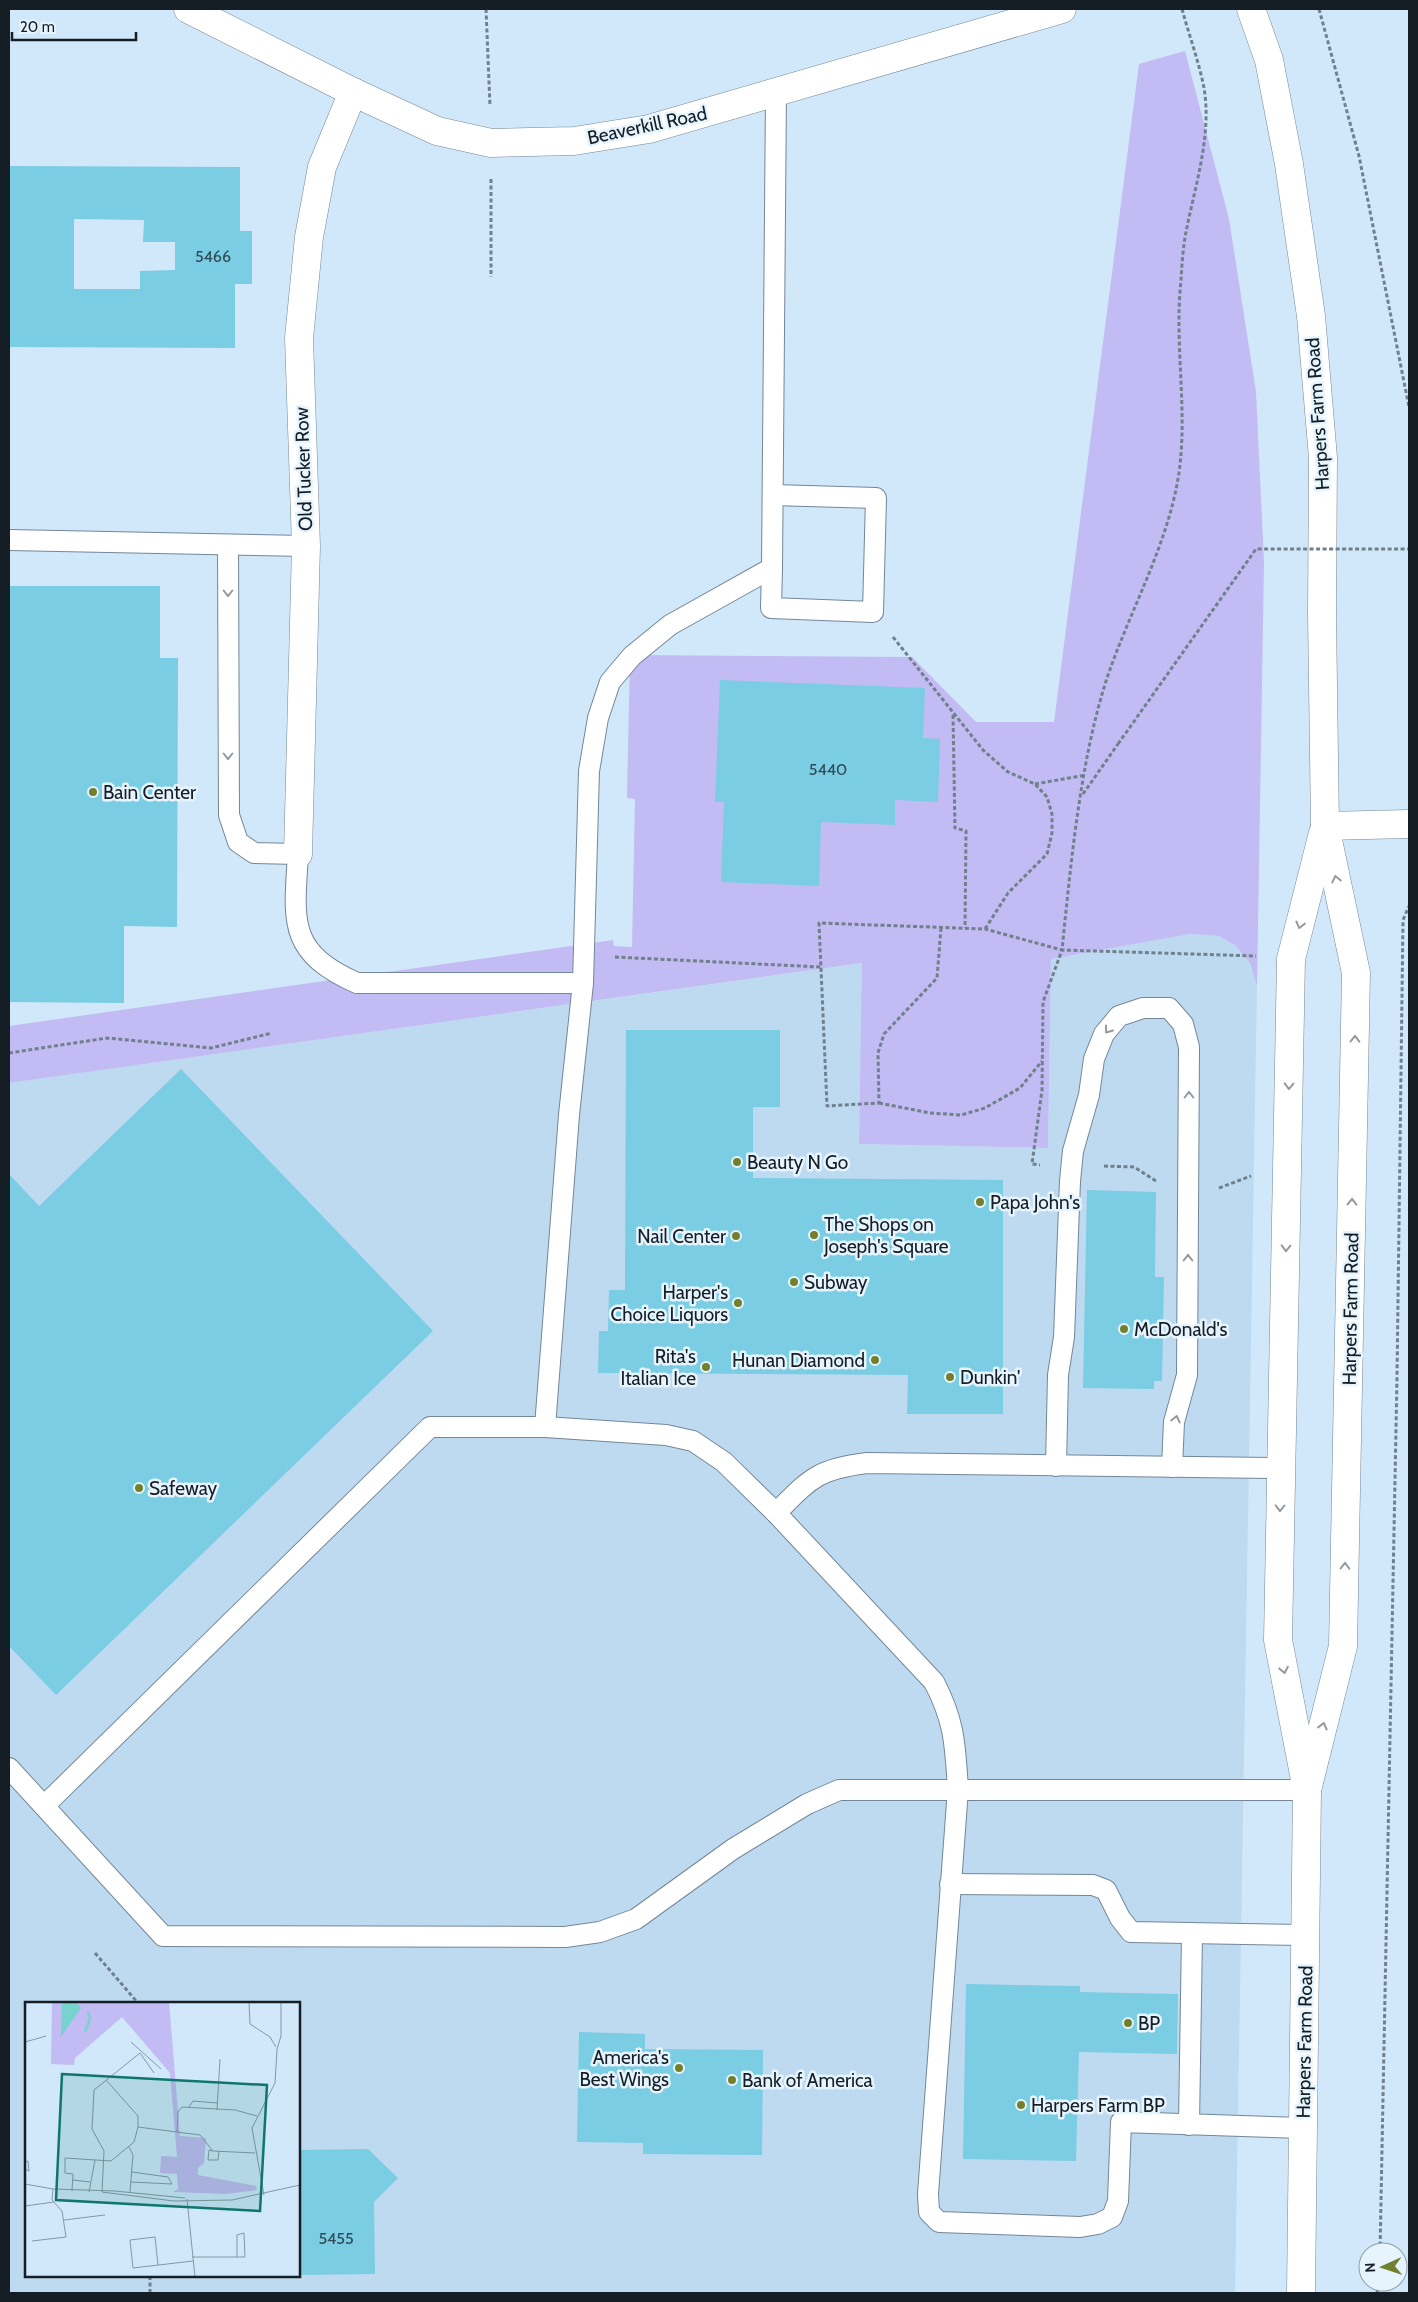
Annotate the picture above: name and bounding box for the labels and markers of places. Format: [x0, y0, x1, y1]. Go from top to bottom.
place label: Bain Center [103, 781, 196, 804]
marker: Bain Center [87, 786, 99, 798]
place label: Beauty N Go [747, 1151, 848, 1174]
marker: Beauty N Go [731, 1156, 743, 1168]
place label: Papa John's [990, 1191, 1080, 1214]
marker: Papa John's [974, 1196, 986, 1208]
place label: The Shops on Joseph's Square [823, 1213, 949, 1258]
place label: Nail Center [637, 1225, 726, 1248]
marker: The Shops on Joseph's Square [808, 1229, 820, 1241]
marker: Nail Center [730, 1230, 742, 1242]
place label: Subway [804, 1271, 868, 1294]
marker: Subway [788, 1276, 800, 1288]
place label: Harper's Choice Liquors [611, 1281, 728, 1326]
marker: Harper's Choice Liquors [732, 1297, 744, 1309]
place label: McDonald's [1134, 1318, 1228, 1341]
marker: McDonald's [1118, 1323, 1130, 1335]
place label: Rita's Italian Ice [620, 1345, 696, 1390]
place label: Hunan Diamond [732, 1349, 865, 1372]
marker: Hunan Diamond [869, 1354, 881, 1366]
marker: Rita's Italian Ice [700, 1361, 712, 1373]
place label: Dunkin' [960, 1366, 1020, 1389]
marker: Dunkin' [944, 1371, 956, 1383]
place label: Safeway [149, 1477, 217, 1500]
marker: Safeway [133, 1482, 145, 1494]
place label: BP [1138, 2012, 1160, 2035]
marker: BP [1122, 2017, 1134, 2029]
place label: America's Best Wings [580, 2046, 669, 2091]
marker: America's Best Wings [673, 2062, 685, 2074]
place label: Bank of America [742, 2069, 873, 2092]
marker: Bank of America [726, 2074, 738, 2086]
place label: Harpers Farm BP [1031, 2094, 1165, 2117]
marker: Harpers Farm BP [1015, 2099, 1027, 2111]

